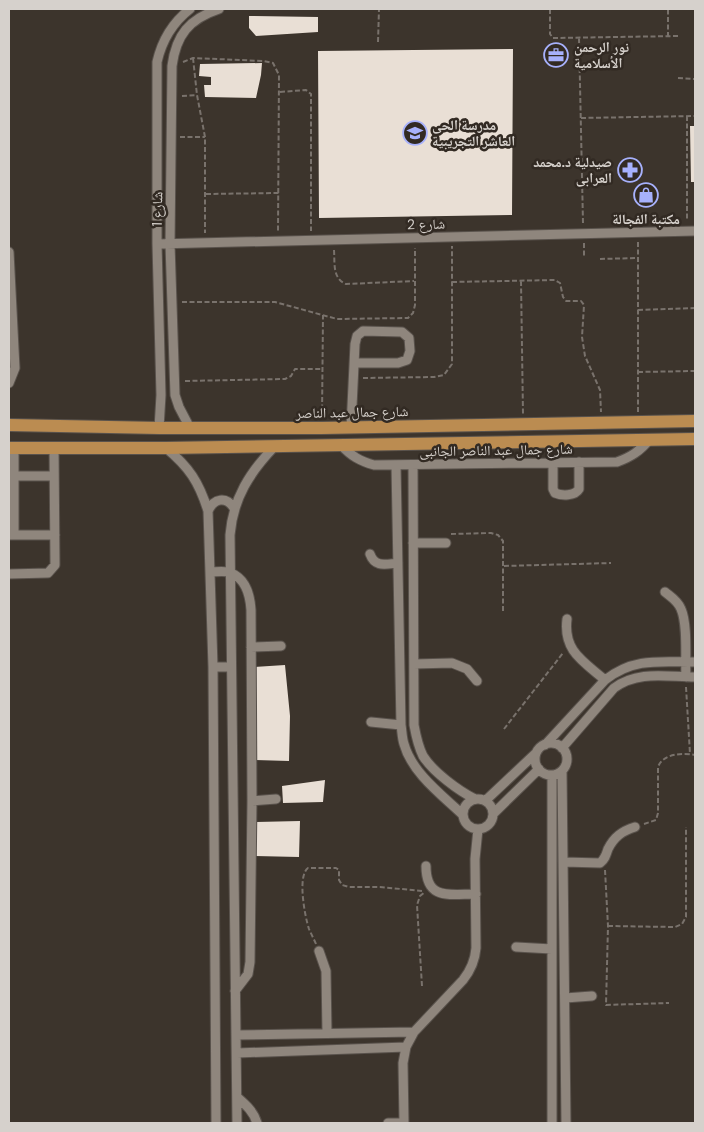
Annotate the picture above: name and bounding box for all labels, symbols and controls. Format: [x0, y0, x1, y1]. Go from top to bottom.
place label: نور الرحمن الأسلامية [574, 38, 629, 72]
office icon: نور الرحمن الأسلامية [543, 42, 569, 68]
place label: مدرسة الحى العاشر التجريبية [432, 116, 515, 150]
school or university icon: مدرسة الحى العاشر التجريبية [402, 120, 428, 146]
place label: صيدلية د.محمد العرابى [533, 153, 612, 187]
pharmacy icon: صيدلية د.محمد العرابى [617, 157, 643, 183]
shop icon: مكتبة الفجالة [633, 182, 659, 208]
street label: شارع 1 [148, 191, 167, 227]
place label: مكتبة الفجالة [612, 210, 680, 228]
street label: شارع 2 [407, 215, 445, 234]
street label: شارع جمال عبد الناصر [294, 402, 409, 423]
street label: شارع جمال عبد الناصر الجانبى [419, 440, 573, 461]

